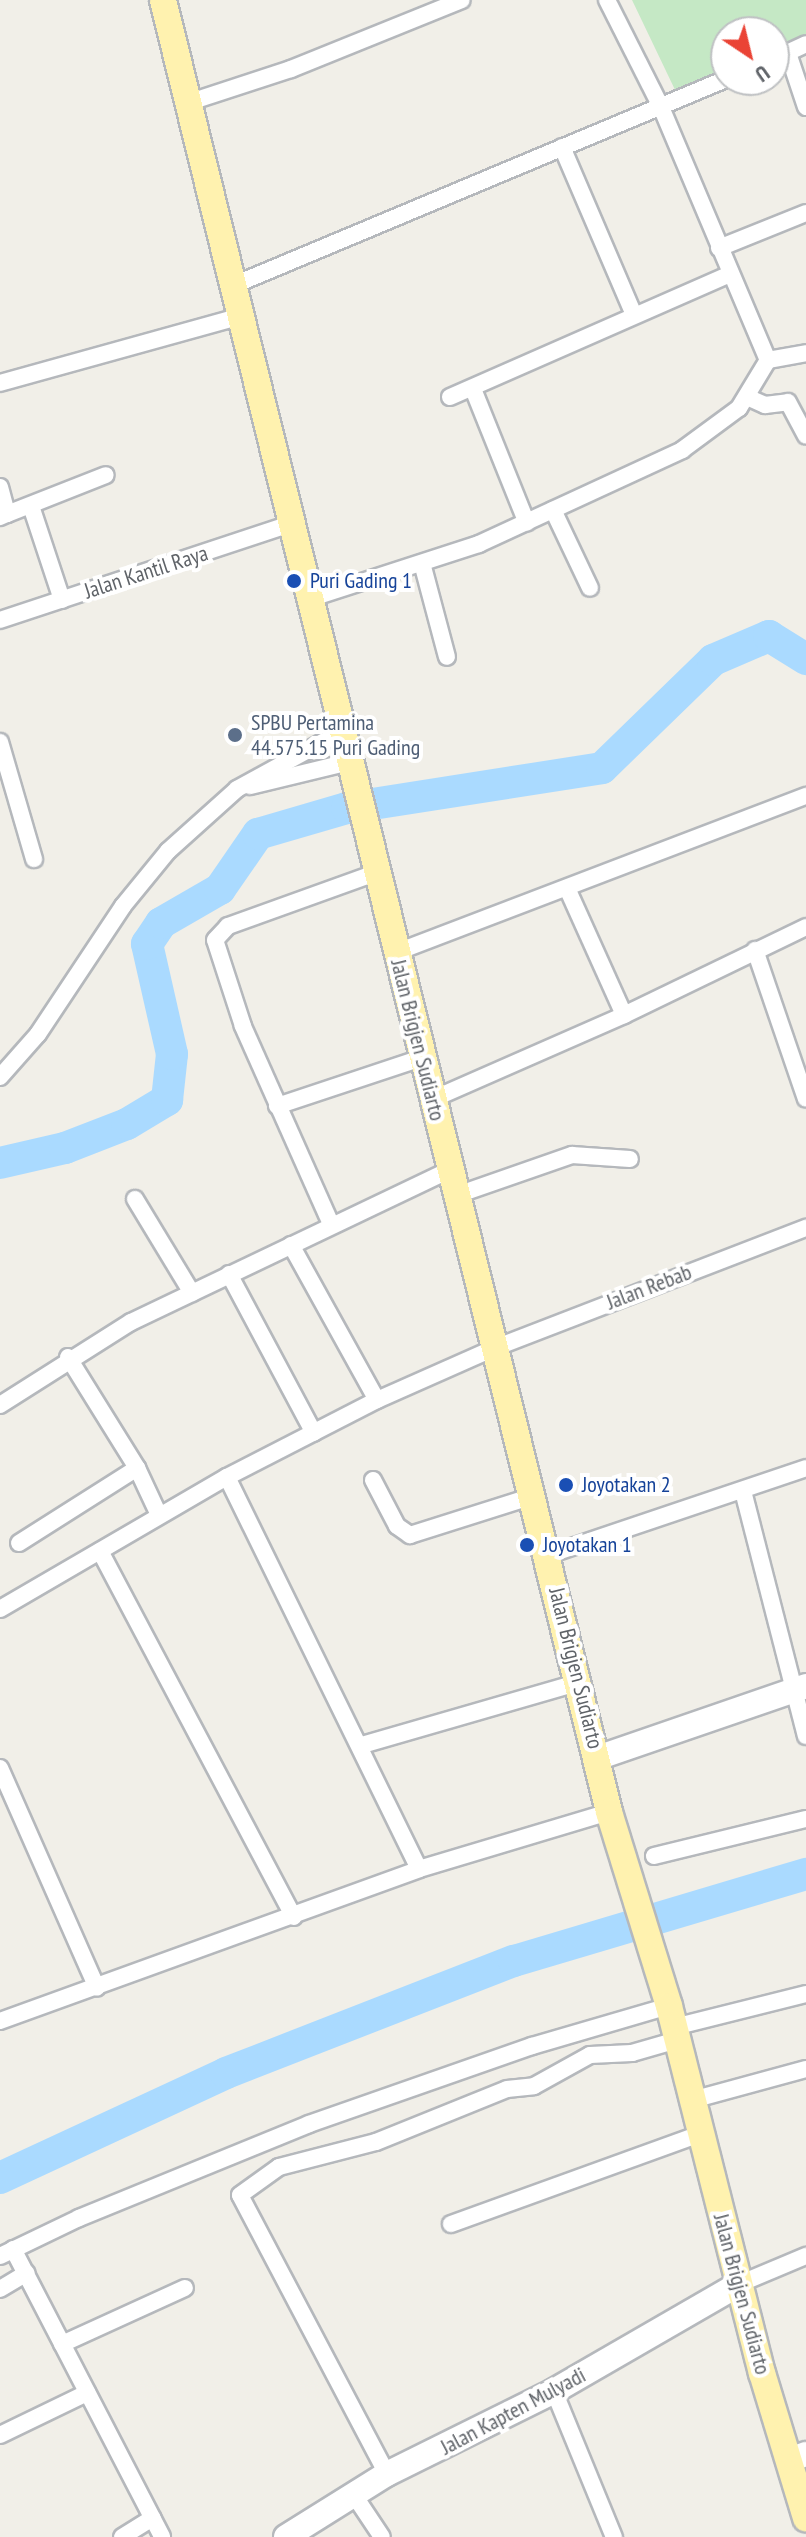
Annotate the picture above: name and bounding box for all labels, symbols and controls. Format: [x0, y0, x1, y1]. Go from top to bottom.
north arrow [710, 16, 790, 96]
text: U [750, 59, 775, 89]
street label: Jalan Kantil Raya [81, 540, 211, 604]
place label: Puri Gading 1 [310, 568, 412, 594]
marker: Puri Gading 1 [285, 572, 303, 590]
place label: SPBU Pertamina 44.575.15 Puri Gading [251, 709, 420, 760]
marker: SPBU Pertamina 44.575.15 Puri Gading [226, 726, 244, 744]
street label: Jalan Brigjen Sudiarto [385, 957, 451, 1123]
street label: Jalan Rebab [603, 1259, 695, 1315]
place label: Joyotakan 2 [582, 1472, 671, 1498]
marker: Joyotakan 2 [557, 1476, 575, 1494]
place label: Joyotakan 1 [543, 1532, 632, 1558]
marker: Joyotakan 1 [518, 1536, 536, 1554]
street label: Jalan Brigjen Sudiarto [543, 1585, 609, 1751]
street label: Jalan Brigjen Sudiarto [708, 2211, 776, 2377]
street label: Jalan Kapten Mulyadi [436, 2362, 590, 2460]

